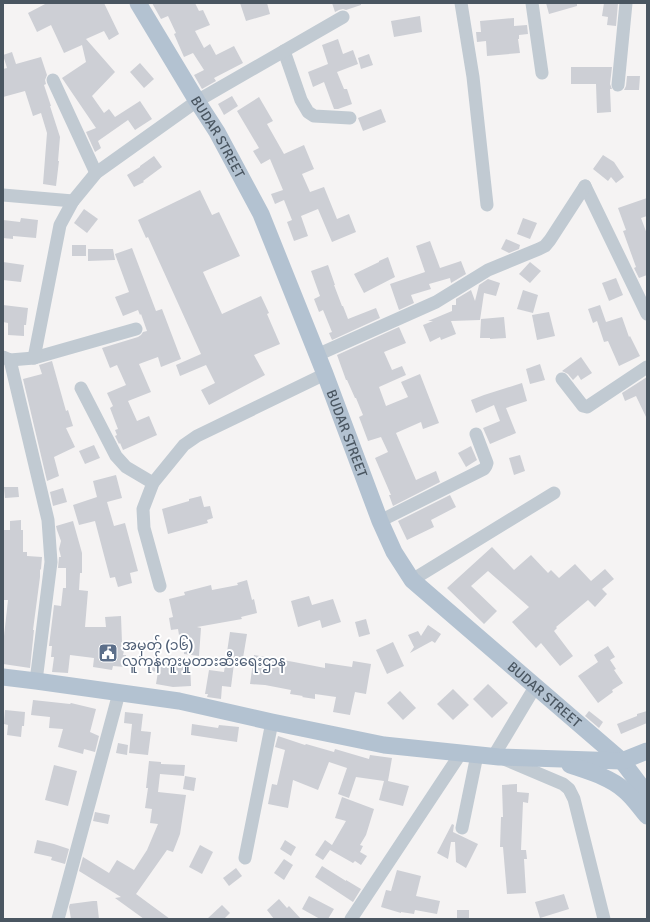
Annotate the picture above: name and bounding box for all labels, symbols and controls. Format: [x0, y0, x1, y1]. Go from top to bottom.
street label: BUDAR STREET [187, 93, 249, 181]
street label: BUDAR STREET [323, 387, 371, 480]
place label: အမှတ် (၁၆) လူကုန်ကူးမှုတားဆီးရေးဌာန [122, 635, 286, 673]
public building icon: အမှတ် (၁၆) လူကုန်ကူးမှုတားဆီးရေးဌာန [97, 642, 119, 664]
street label: BUDAR STREET [504, 658, 585, 731]

